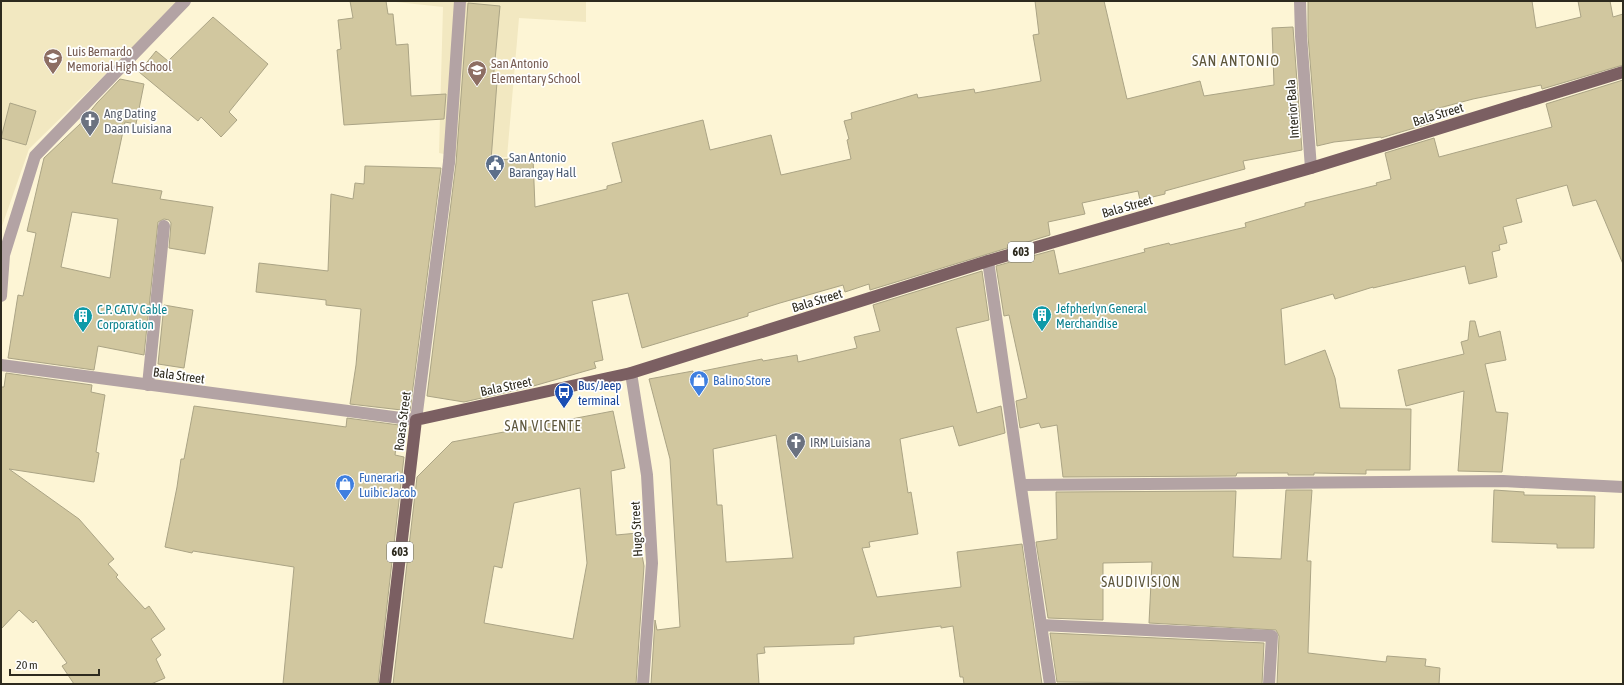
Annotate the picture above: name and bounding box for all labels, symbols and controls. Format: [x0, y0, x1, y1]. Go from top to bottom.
place label: Luis Bernardo Memorial High School [67, 44, 172, 74]
school or university icon: Luis Bernardo Memorial High School [42, 47, 64, 75]
district label: SAN ANTONIO [1192, 52, 1280, 69]
place label: San Antonio Elementary School [491, 56, 581, 86]
school or university icon: San Antonio Elementary School [466, 59, 488, 87]
street label: Interior Bala [1283, 79, 1302, 139]
street label: Bala Street [1411, 100, 1465, 129]
place label: Ang Dating Daan Luisiana [104, 106, 172, 136]
church icon: Ang Dating Daan Luisiana [79, 109, 101, 137]
place label: San Antonio Barangay Hall [509, 150, 577, 180]
public building icon: San Antonio Barangay Hall [484, 153, 506, 181]
street label: Bala Street [1100, 192, 1154, 221]
road number: 603 [1008, 242, 1034, 262]
street label: Bala Street [790, 286, 844, 315]
place label: Jefpherlyn General Merchandise [1056, 301, 1147, 331]
place label: C.P. CATV Cable Corporation [97, 302, 167, 332]
building icon: Jefpherlyn General Merchandise [1031, 304, 1053, 332]
building icon: C.P. CATV Cable Corporation [72, 305, 94, 333]
street label: Bala Street [152, 364, 206, 387]
shop icon: Balino Store [688, 369, 710, 397]
place label: Balino Store [713, 373, 771, 388]
street label: Bala Street [479, 374, 533, 399]
place label: Bus/Jeep terminal [578, 378, 622, 408]
bus stop icon: Bus/Jeep terminal [553, 381, 575, 409]
street label: Roasa Street [391, 390, 414, 452]
district label: SAN VICENTE [505, 418, 581, 434]
church icon: IRM Luisiana [785, 431, 807, 459]
place label: IRM Luisiana [810, 435, 871, 450]
place label: Funeraria Luibic Jacob [359, 470, 416, 500]
shop icon: Funeraria Luibic Jacob [334, 473, 356, 501]
street label: Hugo Street [628, 501, 645, 557]
road number: 603 [387, 542, 413, 562]
district label: SAUDIVISION [1101, 574, 1181, 590]
scale bar [10, 651, 99, 677]
text: 20 m [16, 658, 38, 672]

